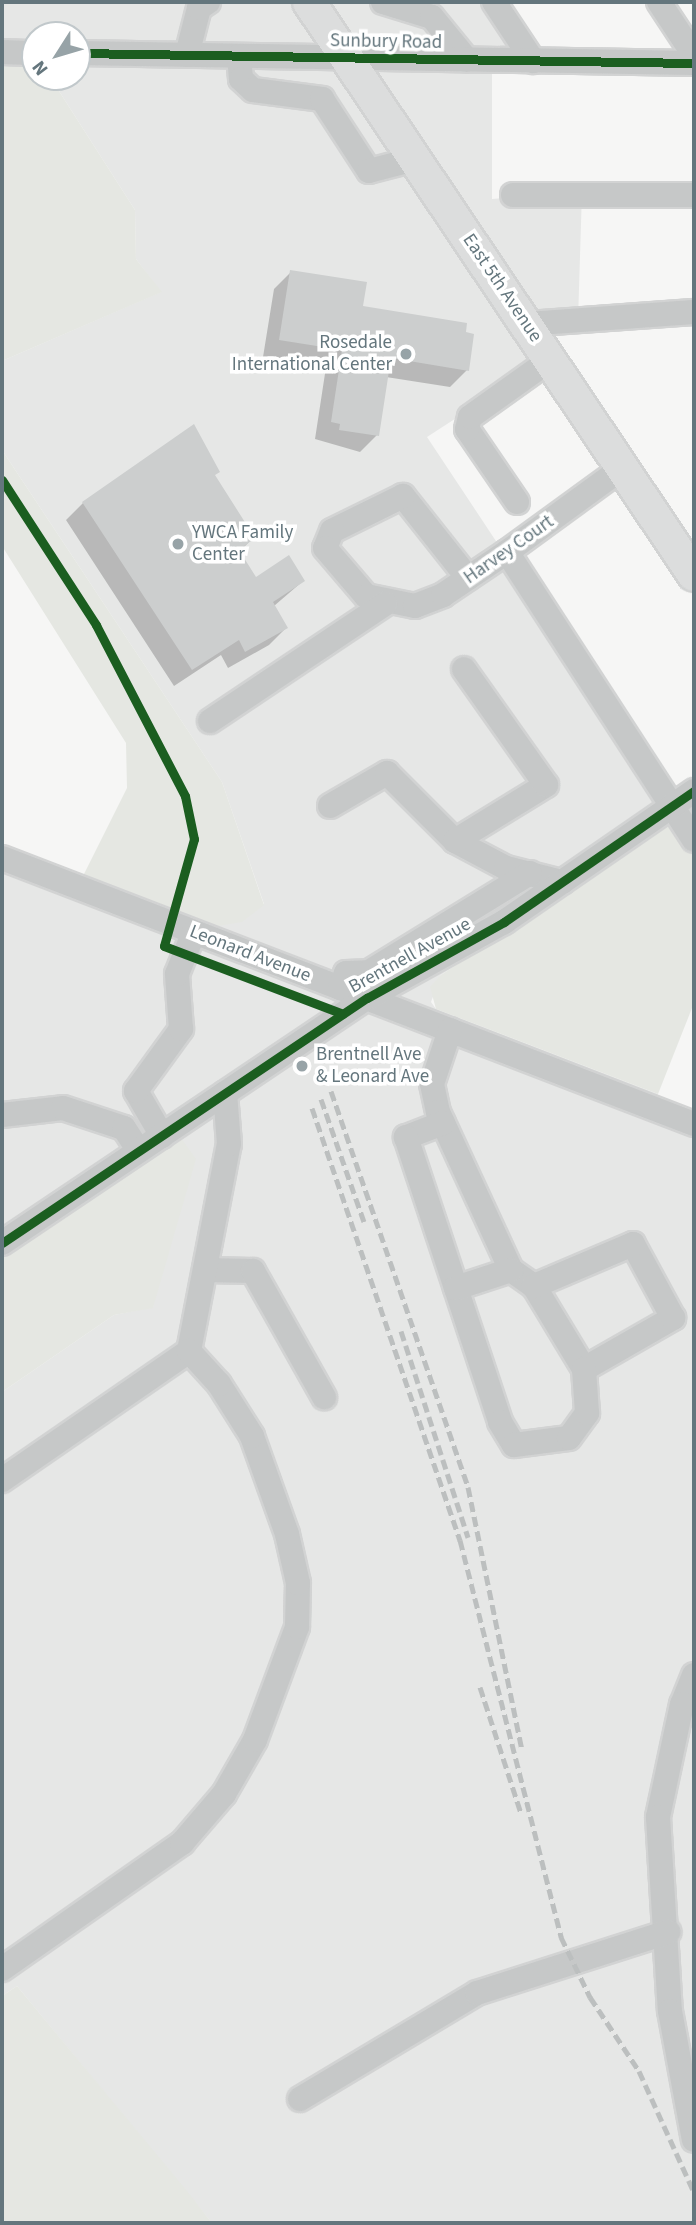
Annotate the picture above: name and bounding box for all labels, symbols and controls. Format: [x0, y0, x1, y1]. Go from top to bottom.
north arrow [21, 21, 91, 91]
street label: Sunbury Road [330, 30, 442, 54]
text: N [26, 55, 55, 81]
street label: East 5th Avenue [457, 229, 547, 347]
place label: Rosedale International Center [232, 332, 392, 376]
marker: Rosedale International Center [398, 346, 414, 362]
street label: Harvey Court [460, 511, 558, 589]
place label: YWCA Family Center [192, 522, 293, 566]
marker: YWCA Family Center [170, 536, 186, 552]
street label: Brentnell Avenue [345, 913, 475, 999]
street label: Leonard Avenue [186, 920, 314, 988]
place label: Brentnell Ave & Leonard Ave [316, 1044, 429, 1088]
marker: Brentnell Ave & Leonard Ave [294, 1058, 310, 1074]

